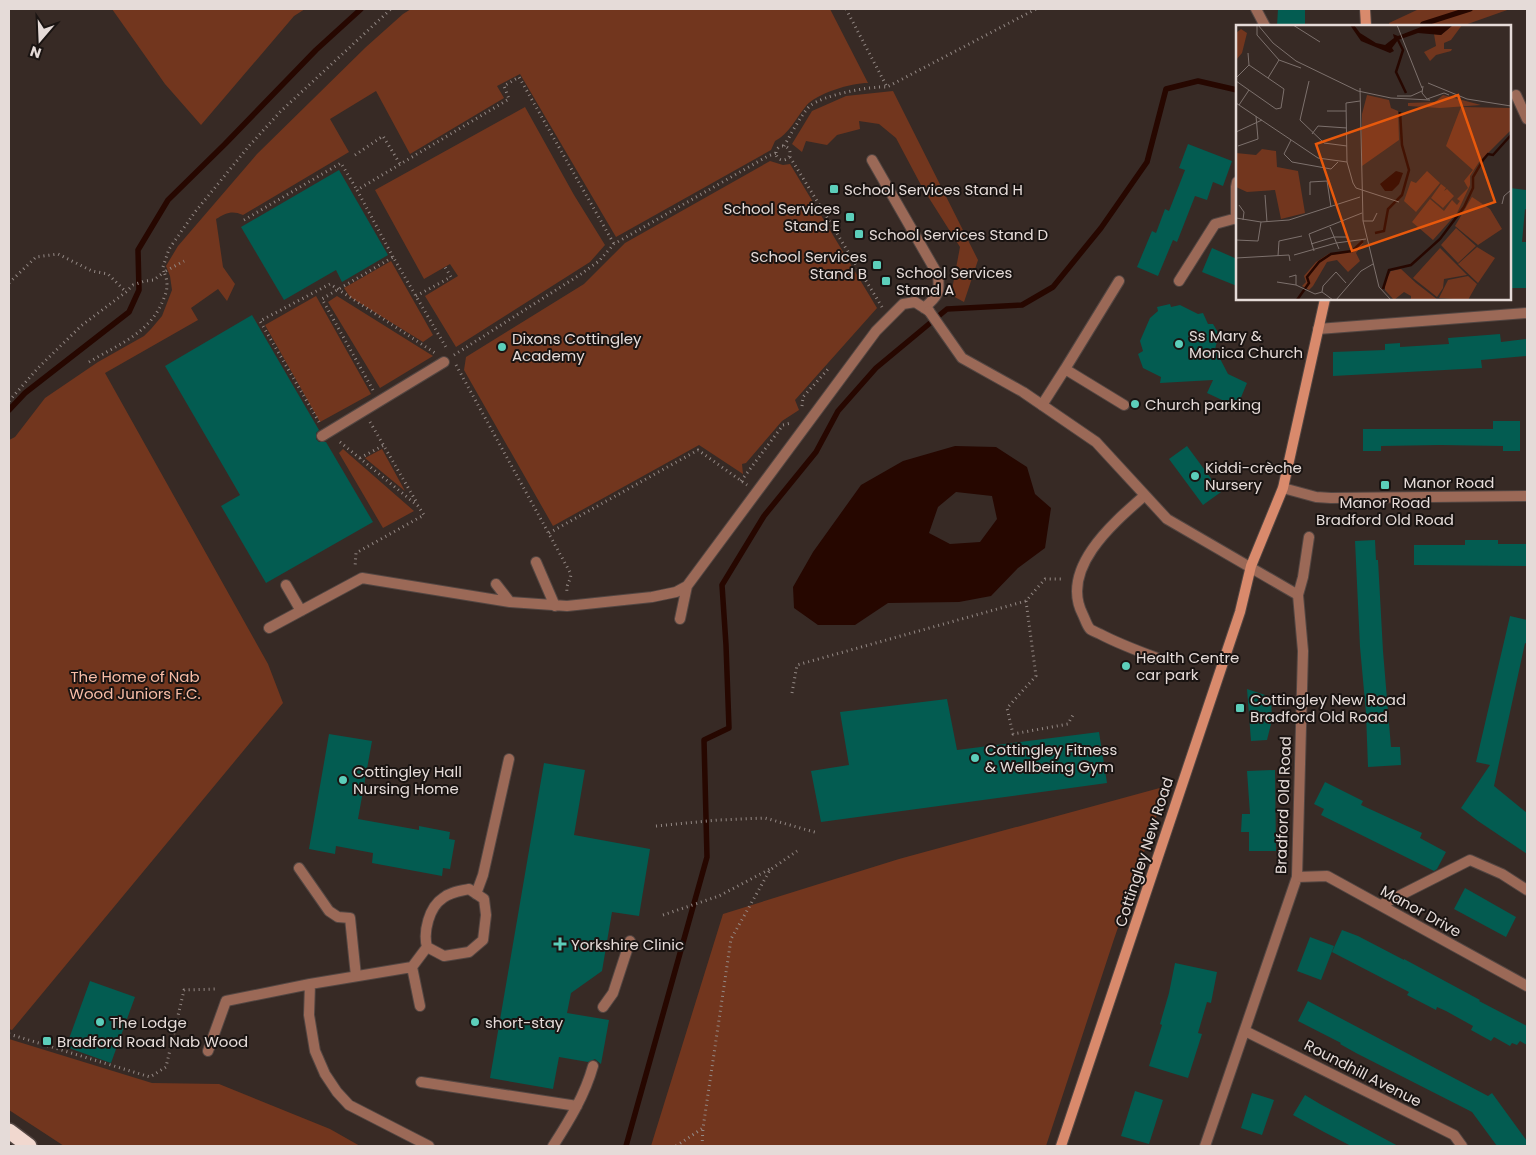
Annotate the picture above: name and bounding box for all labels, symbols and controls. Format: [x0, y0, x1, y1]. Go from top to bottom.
north arrow [15, 15, 65, 65]
inset map [1236, 25, 1511, 300]
text: N [28, 41, 44, 63]
place label: School Services Stand H [844, 179, 1023, 200]
marker: School Services Stand H [828, 183, 840, 195]
place label: School Services Stand E [724, 198, 840, 236]
marker: School Services Stand E [844, 211, 856, 223]
place label: School Services Stand D [869, 224, 1048, 245]
marker: School Services Stand D [853, 228, 865, 240]
place label: School Services Stand B [751, 246, 867, 284]
marker: School Services Stand B [871, 259, 883, 271]
place label: School Services Stand A [896, 262, 1013, 300]
marker: School Services Stand A [880, 275, 892, 287]
place label: Ss Mary & Monica Church [1189, 325, 1303, 363]
place label: Dixons Cottingley Academy [512, 328, 642, 366]
marker: Ss Mary & Monica Church [1173, 338, 1185, 350]
marker: Dixons Cottingley Academy [496, 341, 508, 353]
place label: Church parking [1145, 394, 1261, 415]
marker: Church parking [1129, 398, 1141, 410]
place label: Kiddi-crèche Nursery [1205, 457, 1302, 495]
marker: Kiddi-crèche Nursery [1189, 470, 1201, 482]
street label: Manor Road [1404, 472, 1494, 493]
marker: Manor Road Bradford Old Road [1379, 479, 1391, 491]
place label: Manor Road Bradford Old Road [1316, 492, 1454, 530]
place label: Health Centre car park [1136, 647, 1239, 685]
marker: Health Centre car park [1120, 660, 1132, 672]
park label: The Home of Nab Wood Juniors F.C. [69, 666, 201, 704]
place label: Cottingley New Road Bradford Old Road [1250, 689, 1406, 727]
marker: Cottingley New Road Bradford Old Road [1234, 702, 1246, 714]
street label: Bradford Old Road [1270, 736, 1296, 874]
place label: Cottingley Fitness & Wellbeing Gym [985, 739, 1117, 777]
marker: Cottingley Fitness & Wellbeing Gym [969, 752, 981, 764]
place label: Cottingley Hall Nursing Home [353, 761, 462, 799]
marker: Cottingley Hall Nursing Home [337, 774, 349, 786]
street label: Cottingley New Road [1110, 775, 1178, 929]
street label: Manor Drive [1377, 880, 1465, 942]
place label: Yorkshire Clinic [571, 934, 684, 955]
marker: Yorkshire Clinic [553, 937, 567, 951]
place label: The Lodge [110, 1012, 187, 1033]
place label: short-stay [485, 1012, 564, 1033]
marker: The Lodge [94, 1016, 106, 1028]
marker: short-stay [469, 1016, 481, 1028]
place label: Bradford Road Nab Wood [57, 1031, 248, 1052]
street label: Roundhill Avenue [1301, 1034, 1425, 1112]
marker: Bradford Road Nab Wood [41, 1035, 53, 1047]

